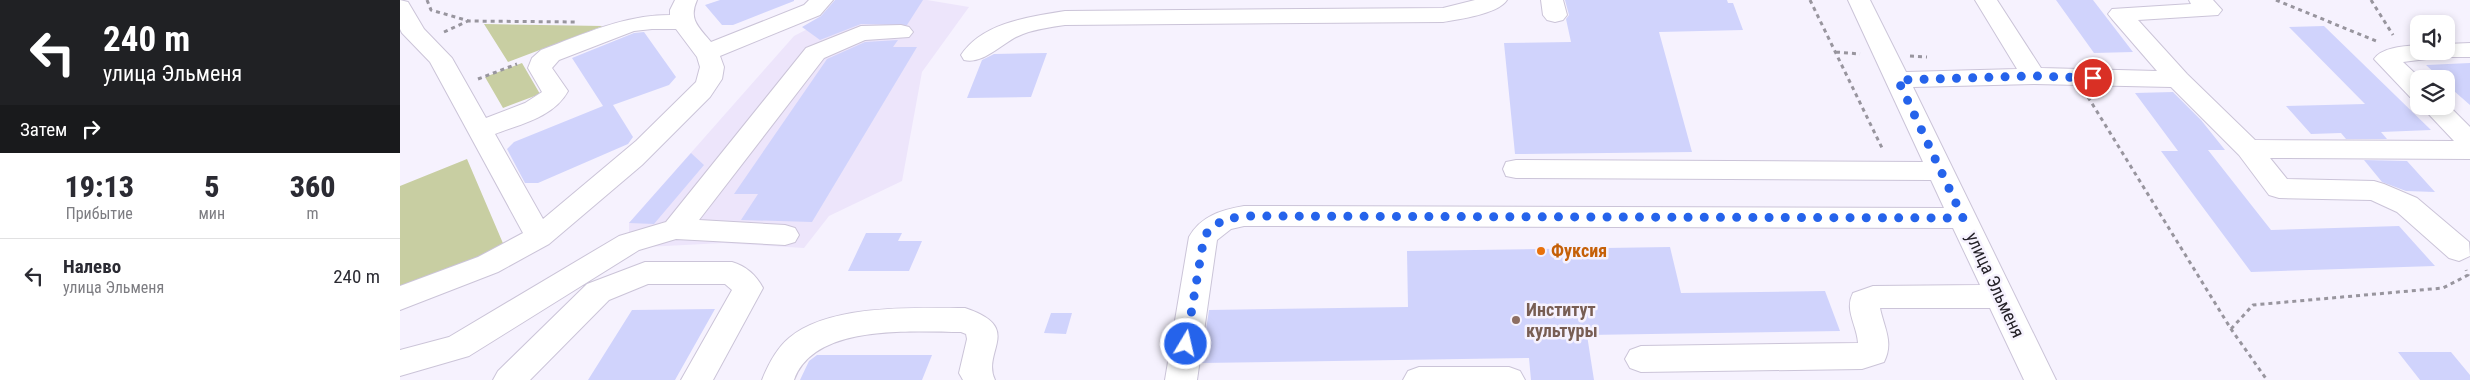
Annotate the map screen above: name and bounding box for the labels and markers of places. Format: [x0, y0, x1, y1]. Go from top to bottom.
pin [2072, 57, 2114, 99]
place label: Фуксия [1551, 240, 1607, 261]
marker: Фуксия [1535, 245, 1547, 257]
place label: Институт культуры [1526, 299, 1598, 341]
marker: Институт культуры [1510, 314, 1522, 326]

